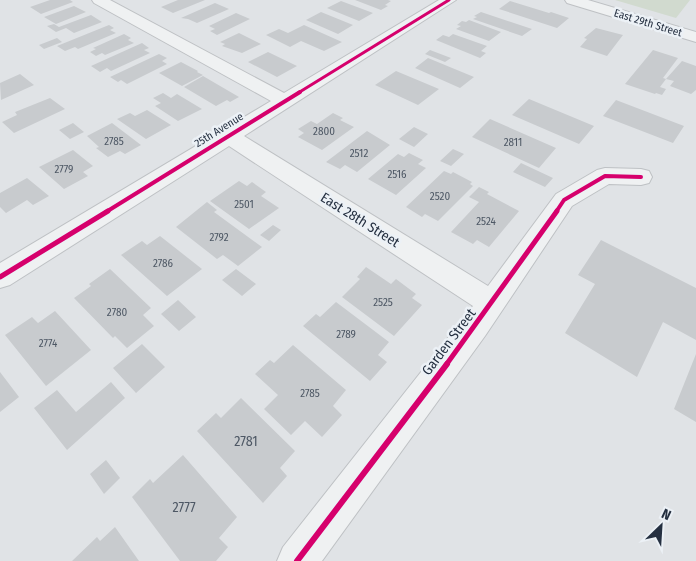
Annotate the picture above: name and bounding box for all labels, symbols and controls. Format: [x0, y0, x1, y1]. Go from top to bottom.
street label: East 29th Street [612, 6, 684, 40]
street label: 25th Avenue [192, 110, 246, 150]
house number: 2800 [313, 125, 335, 138]
house number: 2785 [104, 135, 124, 148]
house number: 2811 [504, 136, 522, 149]
house number: 2512 [350, 147, 368, 160]
house number: 2779 [55, 163, 73, 176]
house number: 2516 [387, 168, 407, 181]
street label: East 28th Street [317, 189, 403, 251]
house number: 2520 [430, 190, 450, 203]
house number: 2501 [234, 198, 254, 211]
house number: 2524 [476, 215, 497, 228]
house number: 2792 [209, 231, 229, 244]
house number: 2786 [153, 257, 174, 270]
house number: 2525 [373, 296, 393, 309]
street label: Garden Street [418, 305, 480, 379]
house number: 2780 [107, 306, 127, 319]
house number: 2789 [336, 328, 356, 341]
house number: 2774 [39, 337, 58, 350]
house number: 2785 [300, 387, 320, 400]
house number: 2781 [234, 433, 258, 450]
house number: 2777 [172, 499, 196, 516]
north arrow [636, 501, 686, 551]
text: N [659, 505, 674, 524]

